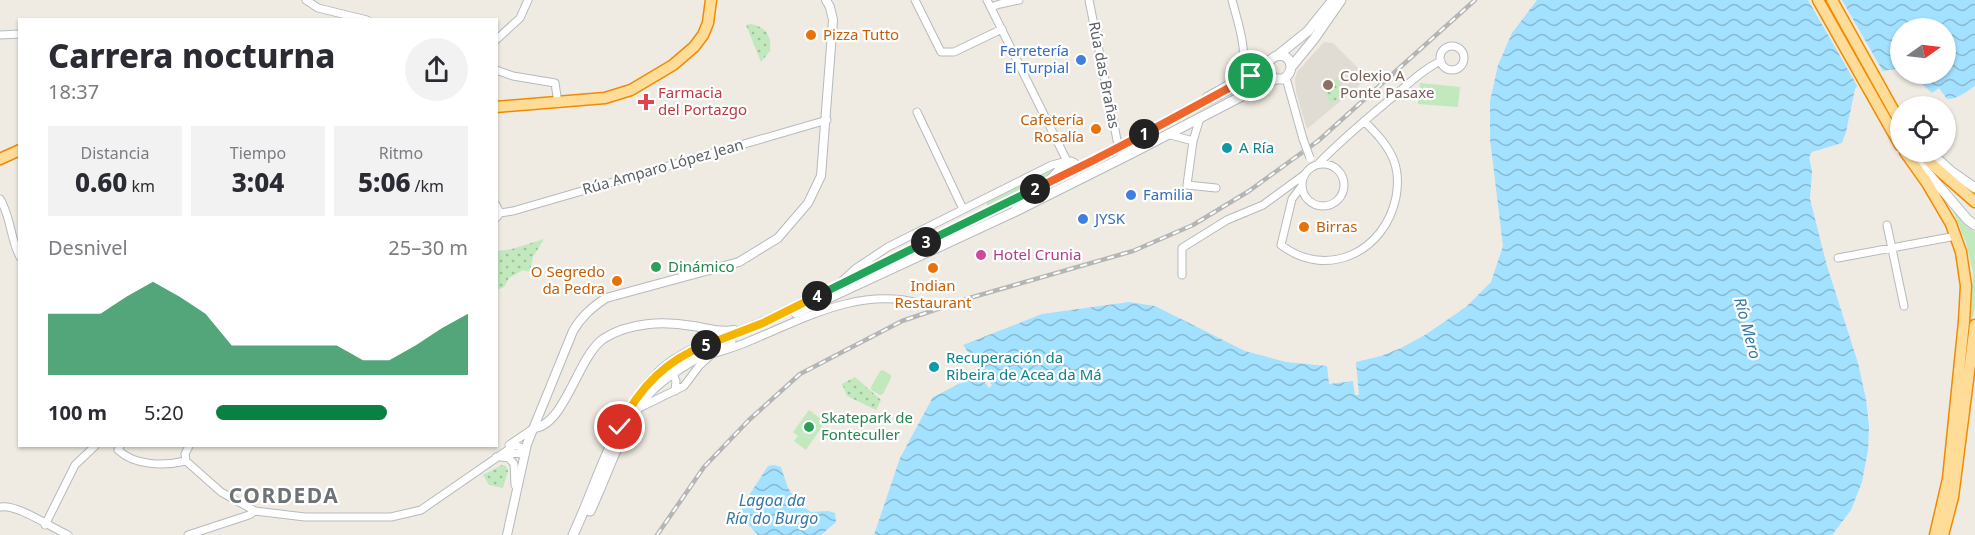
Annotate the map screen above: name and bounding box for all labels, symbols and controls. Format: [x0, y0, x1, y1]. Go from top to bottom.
north arrow [1890, 18, 1956, 84]
map controls [1890, 18, 1956, 162]
street label: Rúa das Brañas [1085, 20, 1125, 130]
place label: Pizza Tutto [823, 24, 899, 44]
marker: Pizza Tutto [804, 28, 818, 42]
text: Carrera nocturna [48, 33, 335, 78]
button: share [405, 38, 468, 101]
place label: Ferretería El Turpial [1000, 40, 1069, 77]
pin [1225, 50, 1276, 101]
marker: Ferretería El Turpial [1074, 53, 1088, 67]
icon: arrive [1234, 59, 1267, 92]
place label: Colexio A Ponte Pasaxe [1340, 65, 1434, 102]
text: 18:37 [48, 78, 99, 105]
marker: Colexio A Ponte Pasaxe [1321, 78, 1335, 92]
place label: Farmacia del Portazgo [658, 82, 747, 119]
marker: Farmacia del Portazgo [639, 95, 653, 109]
button: locate [1890, 96, 1956, 162]
place label: Cafetería Rosalía [1020, 109, 1084, 146]
pin: 1 [1129, 119, 1159, 149]
marker: Cafetería Rosalía [1089, 122, 1103, 136]
text: 1 [1139, 123, 1149, 145]
street label: Rúa Amparo López Jean [580, 133, 746, 199]
place label: A Ría [1239, 137, 1274, 157]
marker: A Ría [1220, 141, 1234, 155]
text: Distancia [81, 142, 149, 164]
text: Tiempo [230, 142, 286, 164]
text: Ritmo [379, 142, 423, 164]
text: 0.60 [75, 164, 127, 200]
text: 3:04 [232, 164, 284, 200]
text: 5:06 [358, 164, 410, 200]
pin: 2 [1020, 174, 1050, 204]
text: km [127, 175, 155, 197]
text: /km [410, 175, 444, 197]
text: 2 [1030, 178, 1040, 200]
place label: Familia [1143, 184, 1193, 204]
marker: Familia [1124, 188, 1138, 202]
place label: JYSK [1093, 208, 1126, 228]
marker: JYSK [1076, 212, 1090, 226]
place label: Birras [1316, 216, 1357, 236]
marker: Birras [1297, 220, 1311, 234]
pin: 3 [911, 227, 941, 257]
text: 3 [921, 231, 931, 253]
text: Desnivel [48, 234, 128, 261]
text: 25–30 m [388, 234, 468, 261]
place label: Hotel Crunia [993, 244, 1081, 264]
marker: Hotel Crunia [974, 248, 988, 262]
place label: Dinámico [668, 256, 735, 276]
marker: Dinámico [649, 260, 663, 274]
place label: O Segredo da Pedra [531, 261, 605, 298]
marker: Indian Restaurant [926, 261, 940, 275]
marker: O Segredo da Pedra [610, 274, 624, 288]
place label: Indian Restaurant [894, 275, 972, 312]
pin: 4 [802, 281, 832, 311]
text: 4 [812, 285, 822, 307]
water label: Río Mero [1729, 295, 1767, 361]
pin: 5 [691, 330, 721, 360]
text: 5 [701, 334, 711, 356]
place label: Recuperación da Ribeira de Acea da Má [946, 347, 1102, 384]
marker: Recuperación da Ribeira de Acea da Má [927, 360, 941, 374]
text: 100 m [48, 399, 107, 426]
text: 5:20 [144, 399, 184, 426]
pin [594, 401, 645, 452]
place label: Skatepark de Fonteculler [821, 407, 913, 444]
icon: check [603, 410, 636, 443]
marker: Skatepark de Fonteculler [802, 420, 816, 434]
district label: CORDEDA [229, 481, 339, 509]
water label: Lagoa da Ría do Burgo [726, 489, 818, 529]

